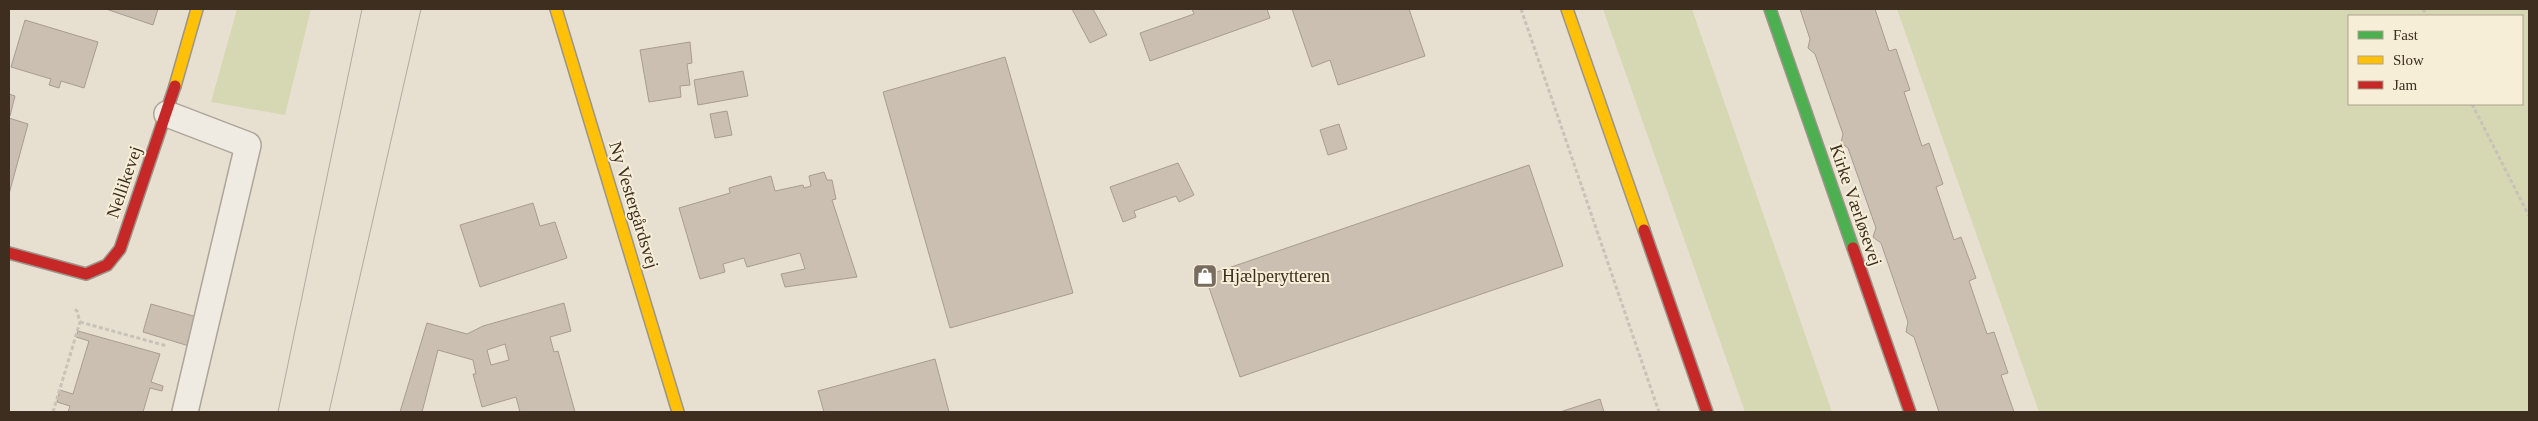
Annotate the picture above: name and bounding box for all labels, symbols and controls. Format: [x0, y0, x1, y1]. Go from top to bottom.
legend [2348, 15, 2523, 105]
text: Fast [2393, 27, 2419, 43]
text: Slow [2393, 52, 2424, 68]
text: Jam [2393, 77, 2417, 93]
street label: Ny Vestergårdsvej [605, 139, 663, 271]
street label: Kirke Værløsevej [1826, 142, 1886, 268]
street label: Nellikevej [102, 143, 146, 221]
shop icon: Hjælperytteren [1192, 263, 1218, 289]
place label: Hjælperytteren [1222, 266, 1330, 286]

